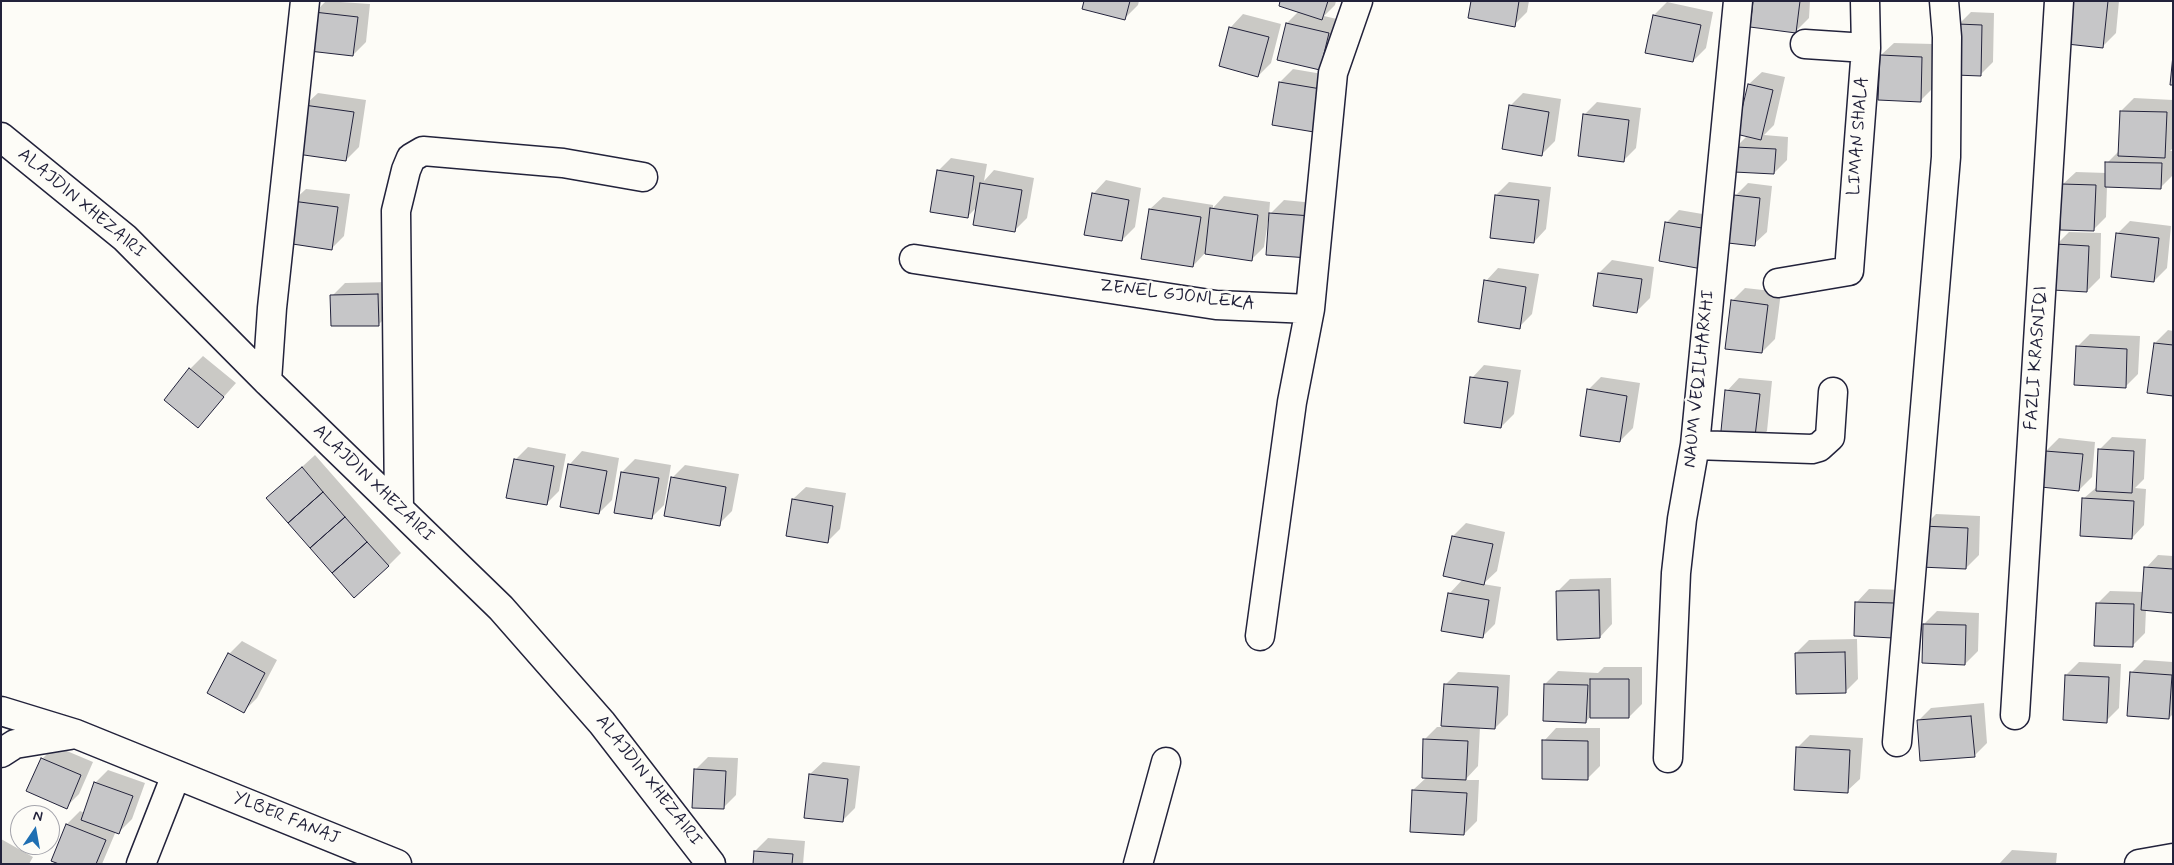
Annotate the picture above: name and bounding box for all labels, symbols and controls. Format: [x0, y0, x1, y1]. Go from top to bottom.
street label: LIMAN SHALA [1844, 76, 1874, 196]
street label: ALAJDIN XHEZAIRI [13, 144, 149, 264]
street label: ZENEL GJONLEKA [1098, 276, 1256, 316]
street label: FAZLI KRASNIQI [2021, 285, 2053, 431]
street label: NAUM VEQILHARXHI [1680, 289, 1720, 469]
street label: ALAJDIN XHEZAIRI [308, 421, 438, 547]
street label: ALAJDIN XHEZAIRI [590, 711, 706, 851]
street label: YLBER FANAJ [229, 788, 343, 850]
north arrow [10, 805, 60, 855]
text: N [31, 807, 44, 826]

